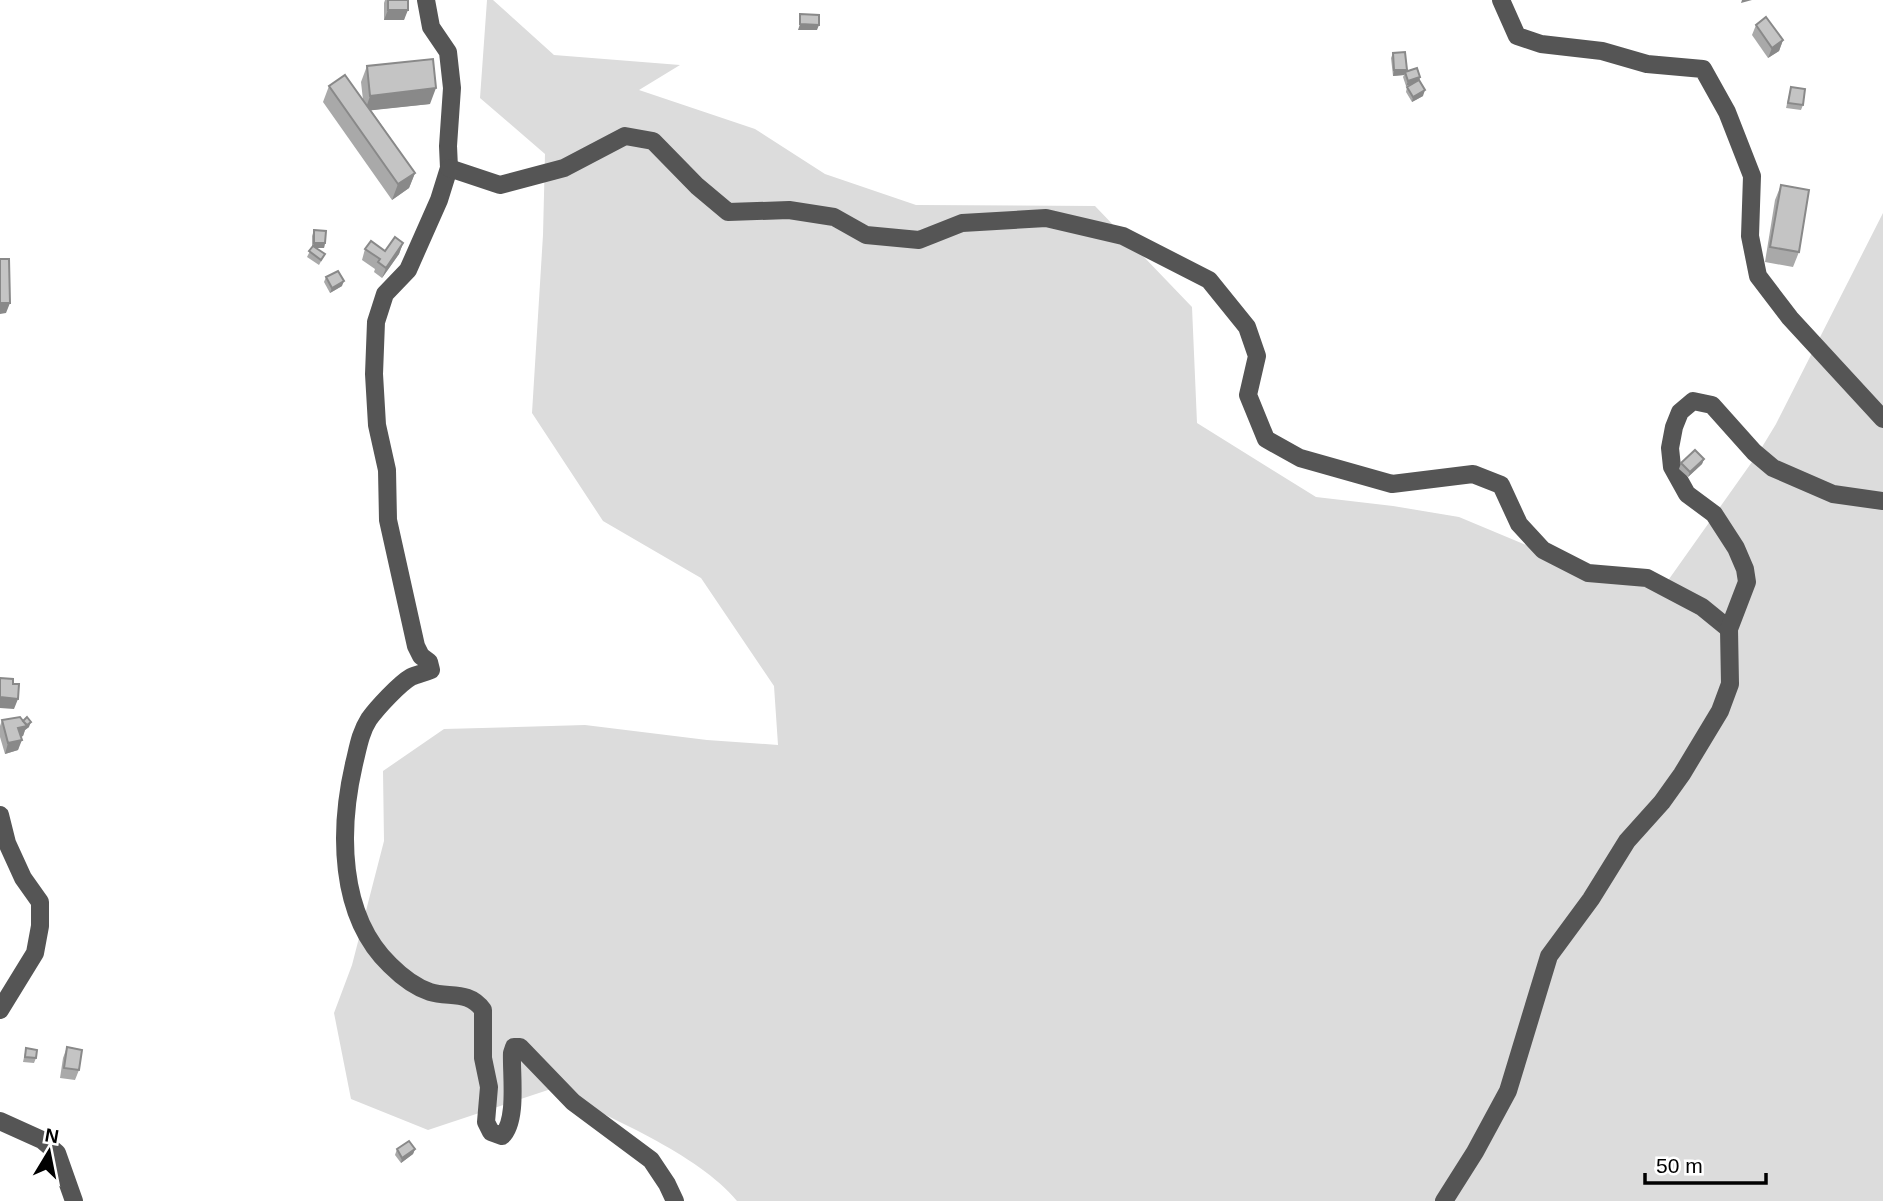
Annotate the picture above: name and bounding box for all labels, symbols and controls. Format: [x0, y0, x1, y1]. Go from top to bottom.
north arrow [14, 1117, 84, 1187]
text: N [43, 1124, 60, 1147]
scale bar [1645, 1142, 1766, 1186]
text: 50 m [1656, 1154, 1703, 1177]

